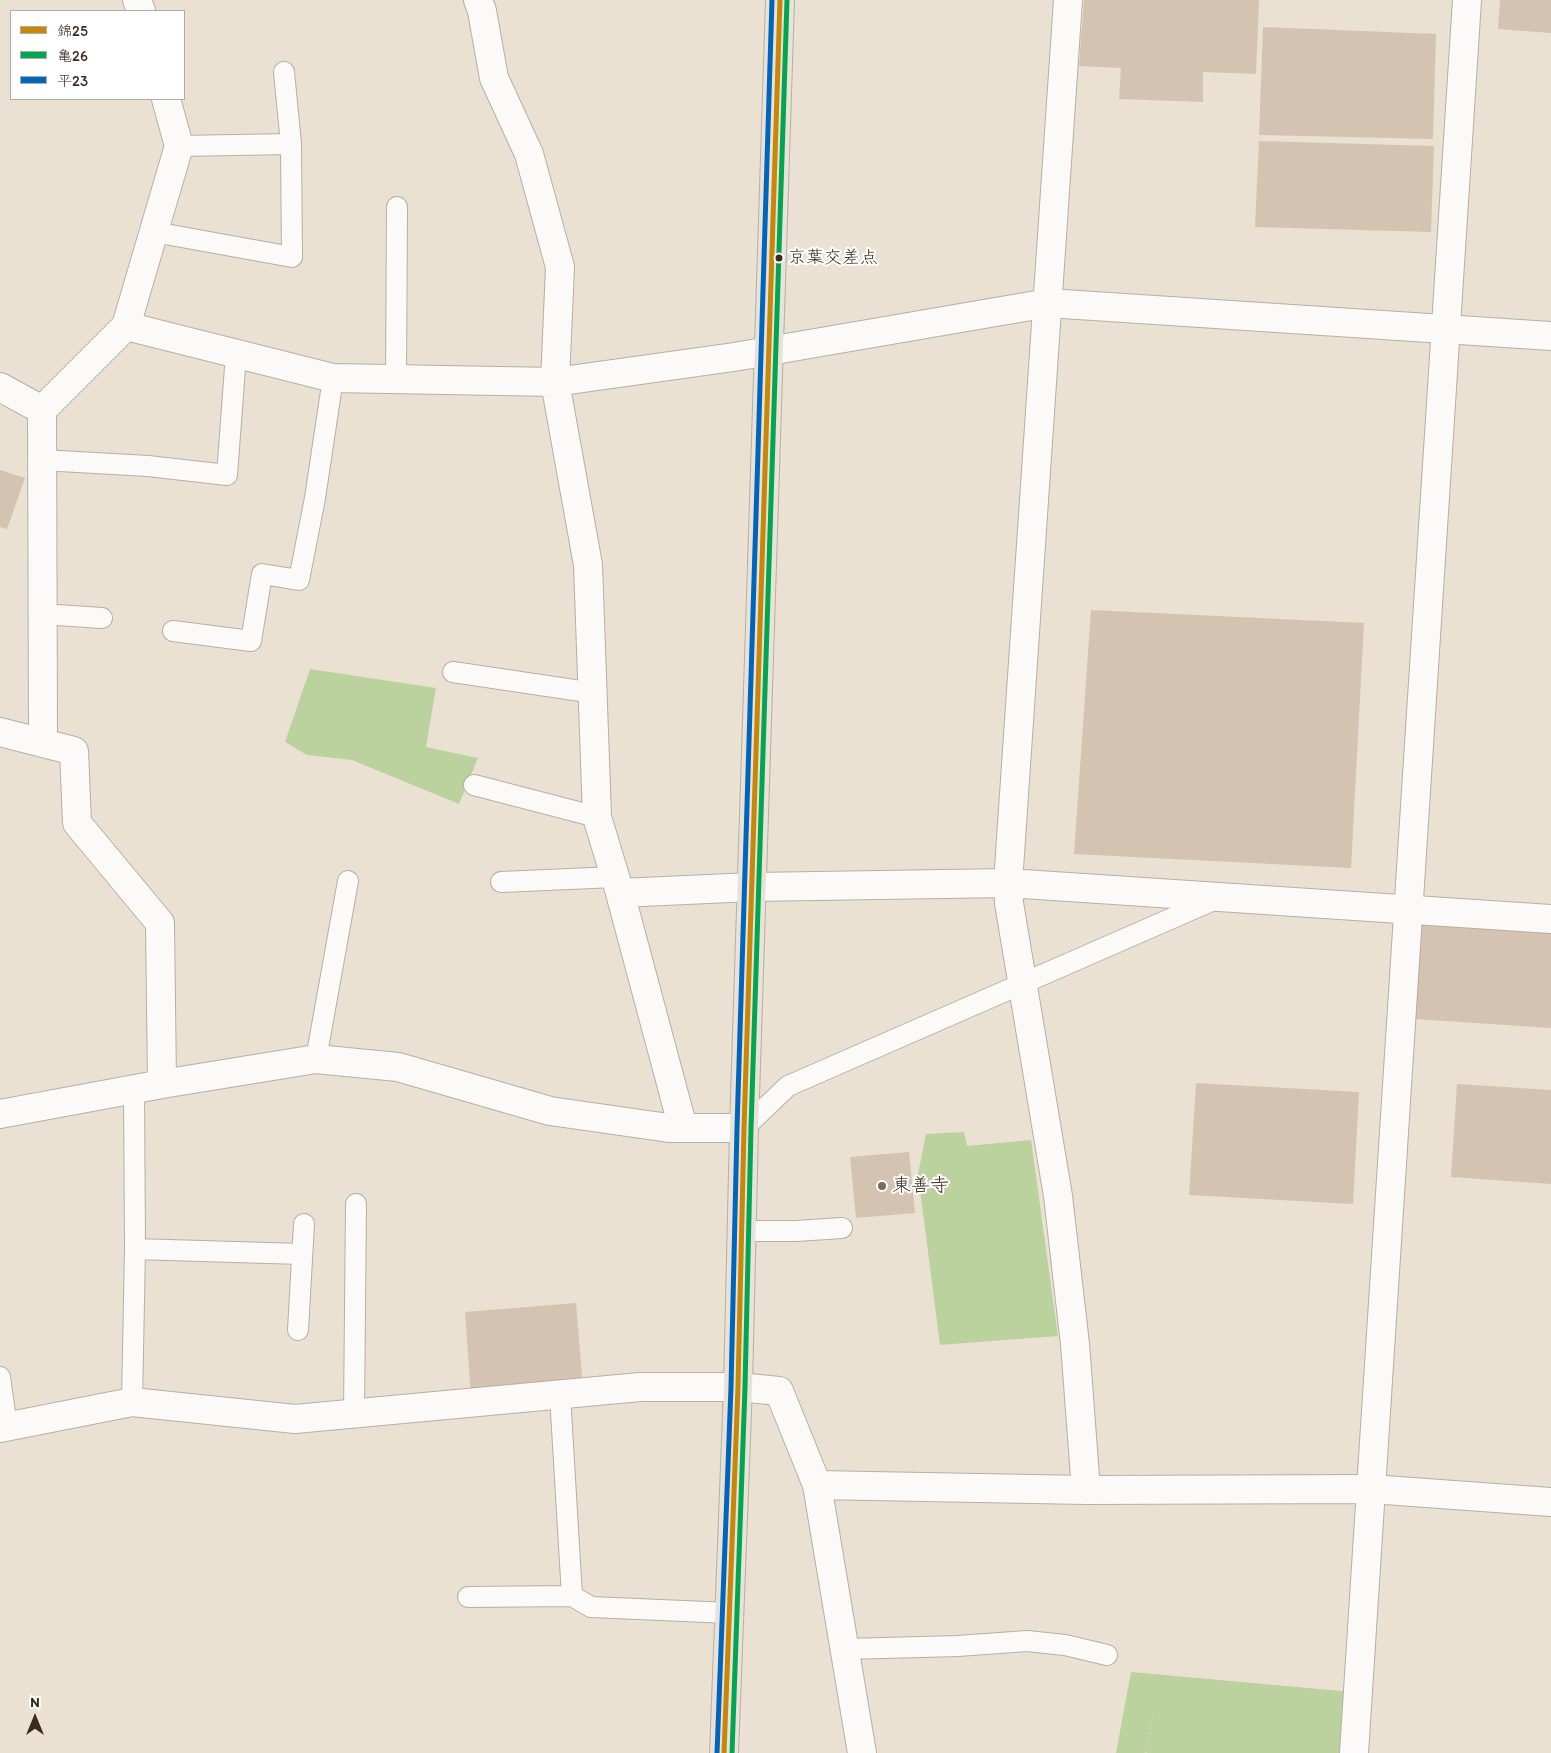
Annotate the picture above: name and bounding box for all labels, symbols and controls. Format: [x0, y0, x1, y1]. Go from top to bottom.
legend [10, 10, 185, 100]
text: 錦25 [57, 22, 88, 40]
text: 亀26 [57, 47, 88, 65]
text: 平23 [57, 72, 88, 90]
place label: 京葉交差点 [788, 247, 878, 269]
marker: 京葉交差点 [774, 253, 784, 263]
place label: 東善寺 [892, 1175, 949, 1197]
marker: 東善寺 [876, 1180, 888, 1192]
north arrow [10, 1693, 60, 1743]
text: N [30, 1694, 40, 1711]

